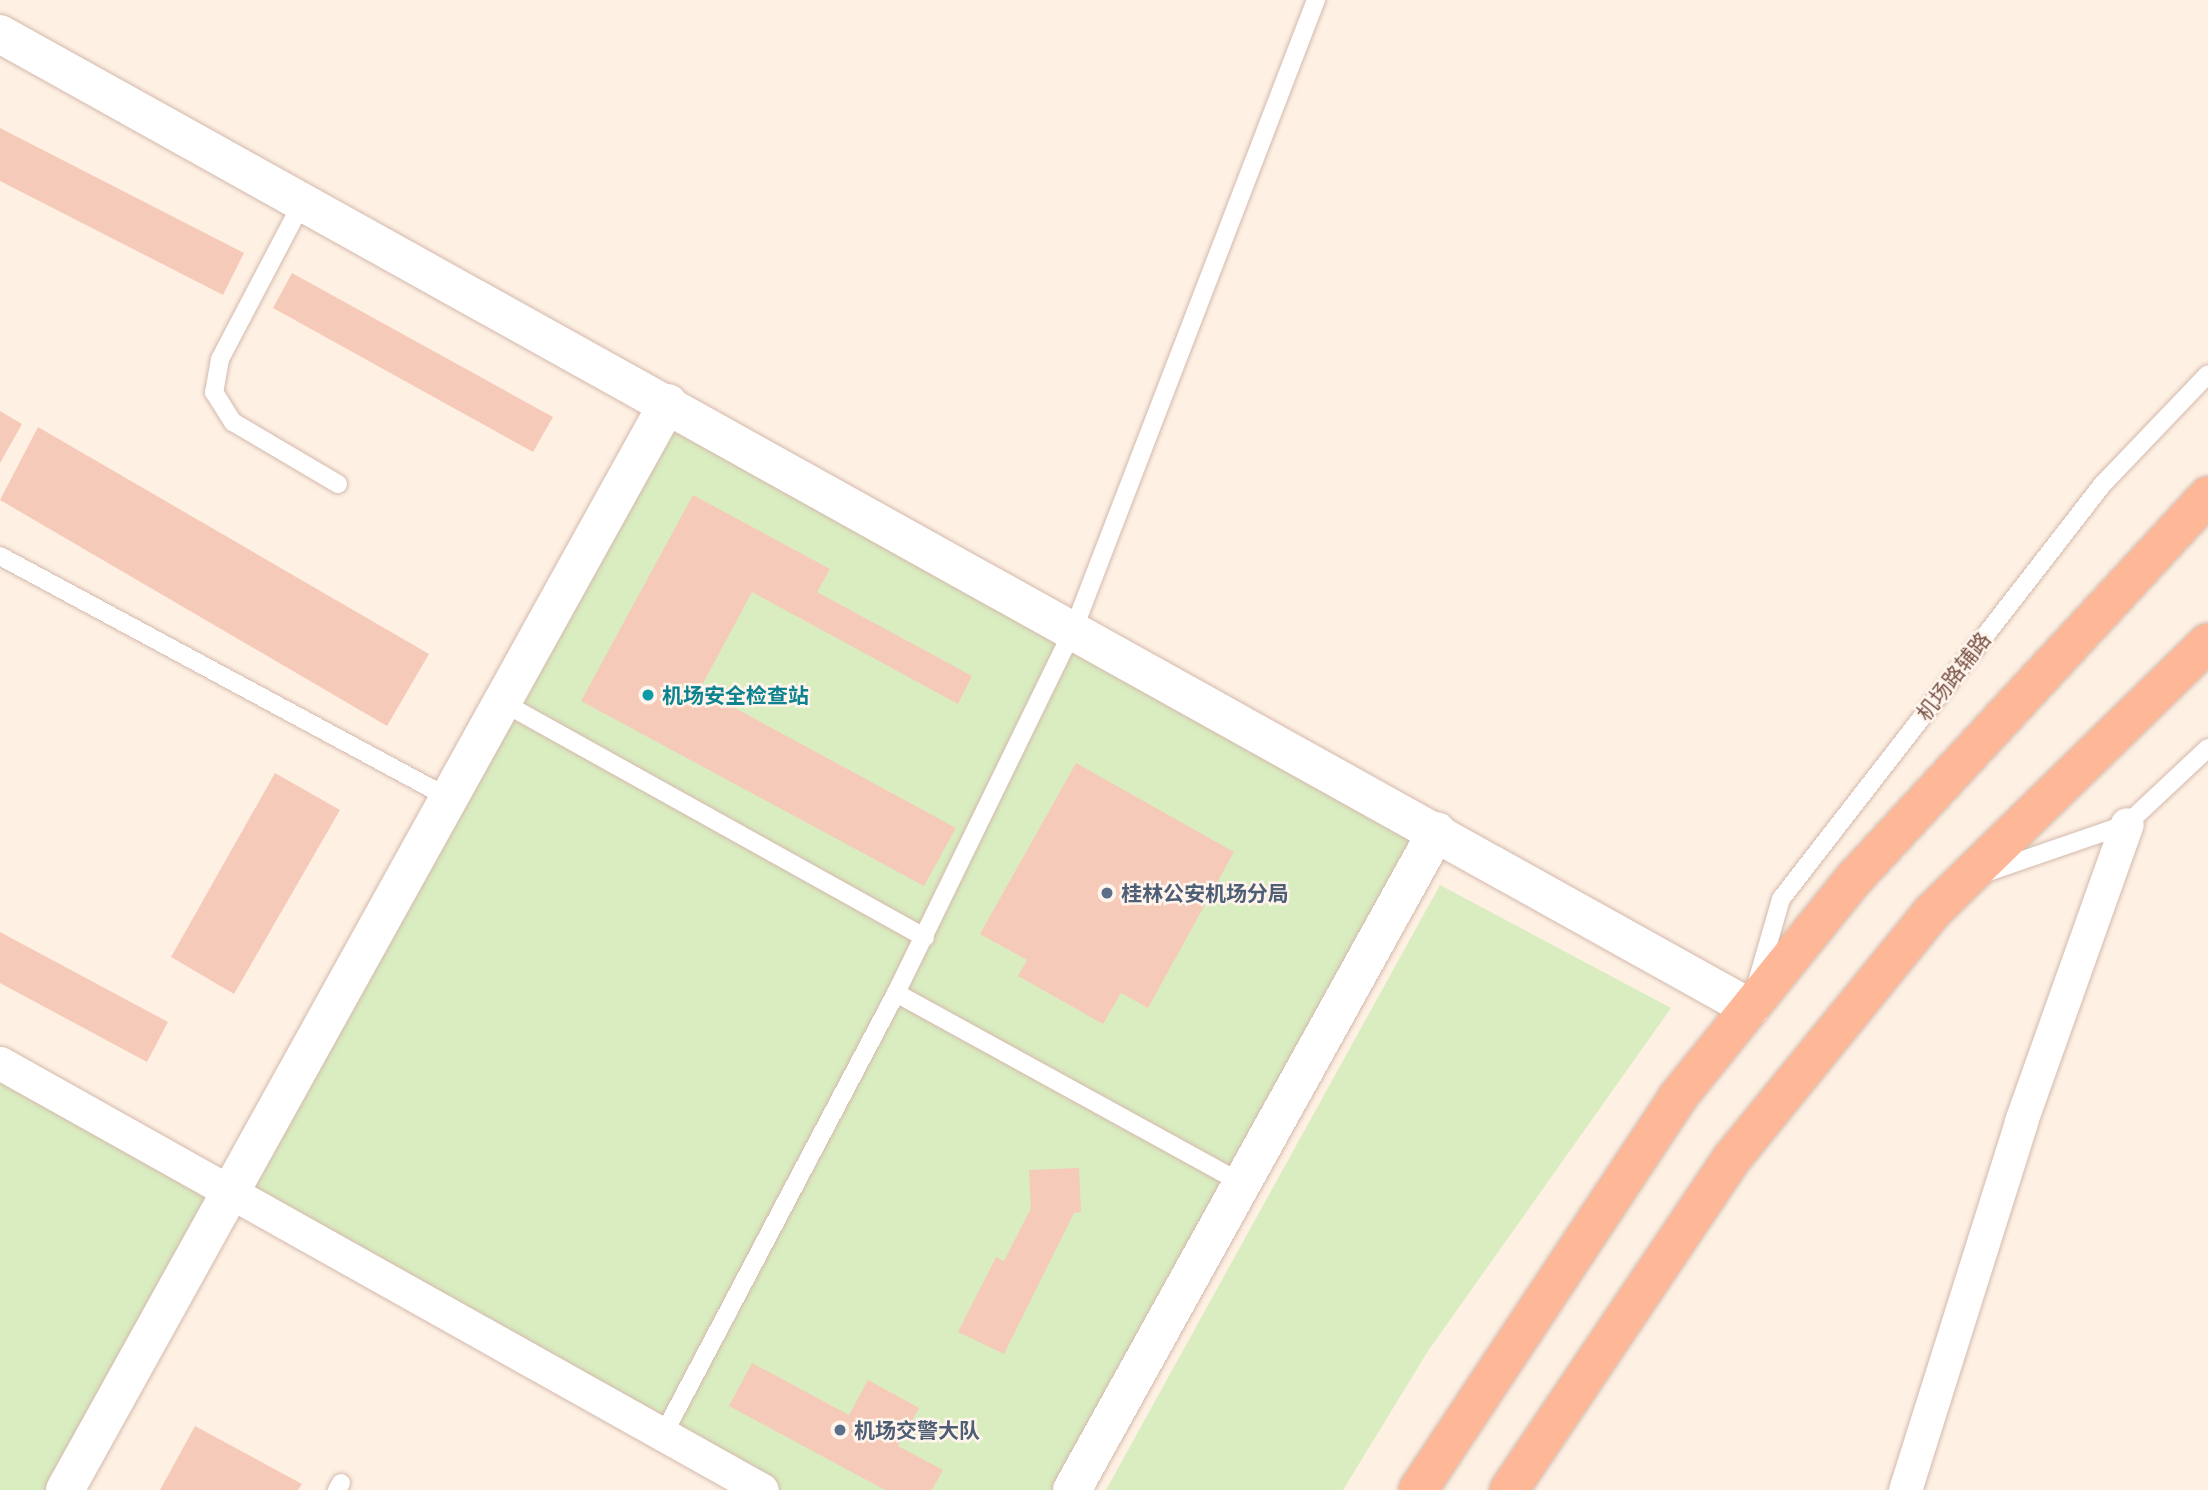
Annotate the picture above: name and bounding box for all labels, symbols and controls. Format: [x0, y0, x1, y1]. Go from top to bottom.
street label: 机场路辅路 [1911, 627, 1995, 725]
place label: 机场安全检查站 [662, 682, 809, 708]
marker: 机场安全检查站 [640, 687, 656, 703]
place label: 桂林公安机场分局 [1121, 880, 1289, 906]
marker: 桂林公安机场分局 [1099, 885, 1115, 901]
place label: 机场交警大队 [854, 1417, 980, 1443]
marker: 机场交警大队 [832, 1422, 848, 1438]

